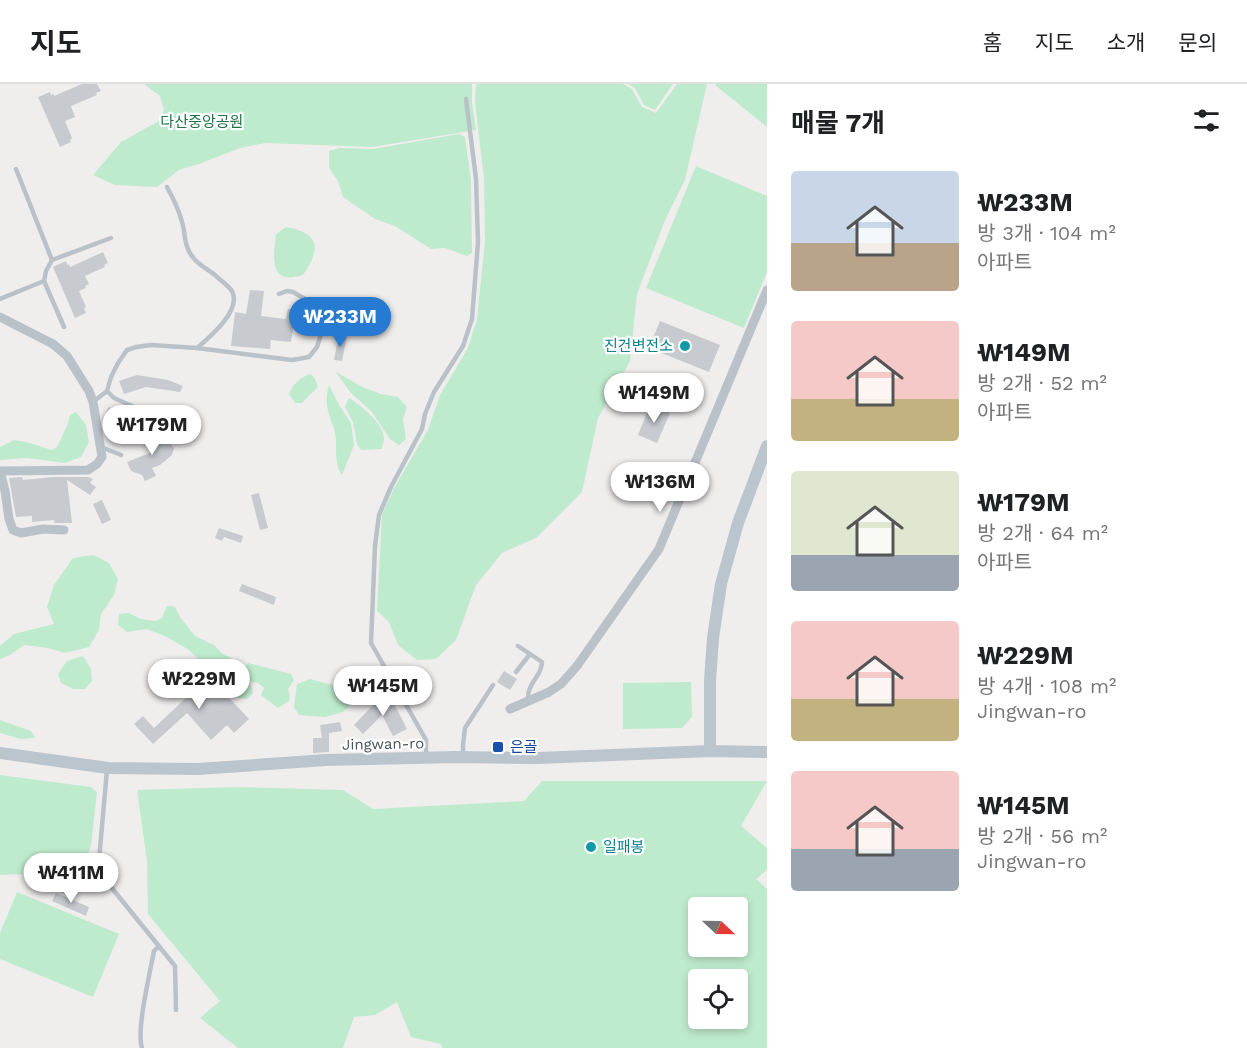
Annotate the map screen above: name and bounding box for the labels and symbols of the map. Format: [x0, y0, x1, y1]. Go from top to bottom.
park label: 다산중앙공원 [161, 113, 243, 131]
pin: ₩233M [298, 297, 382, 348]
place label: 진건변전소 [604, 337, 673, 355]
marker: 진건변전소 [678, 339, 692, 353]
pin: ₩149M [612, 373, 696, 424]
pin: ₩179M [110, 405, 194, 456]
pin: ₩136M [618, 462, 702, 513]
pin: ₩229M [157, 659, 241, 710]
pin: ₩145M [341, 666, 425, 717]
street label: Jingwan-ro [342, 734, 424, 754]
place label: 은골 [510, 738, 538, 756]
marker: 은골 [491, 740, 505, 754]
place label: 일패봉 [603, 838, 644, 856]
marker: 일패봉 [584, 840, 598, 854]
pin: ₩411M [29, 853, 113, 904]
north arrow [688, 897, 748, 957]

